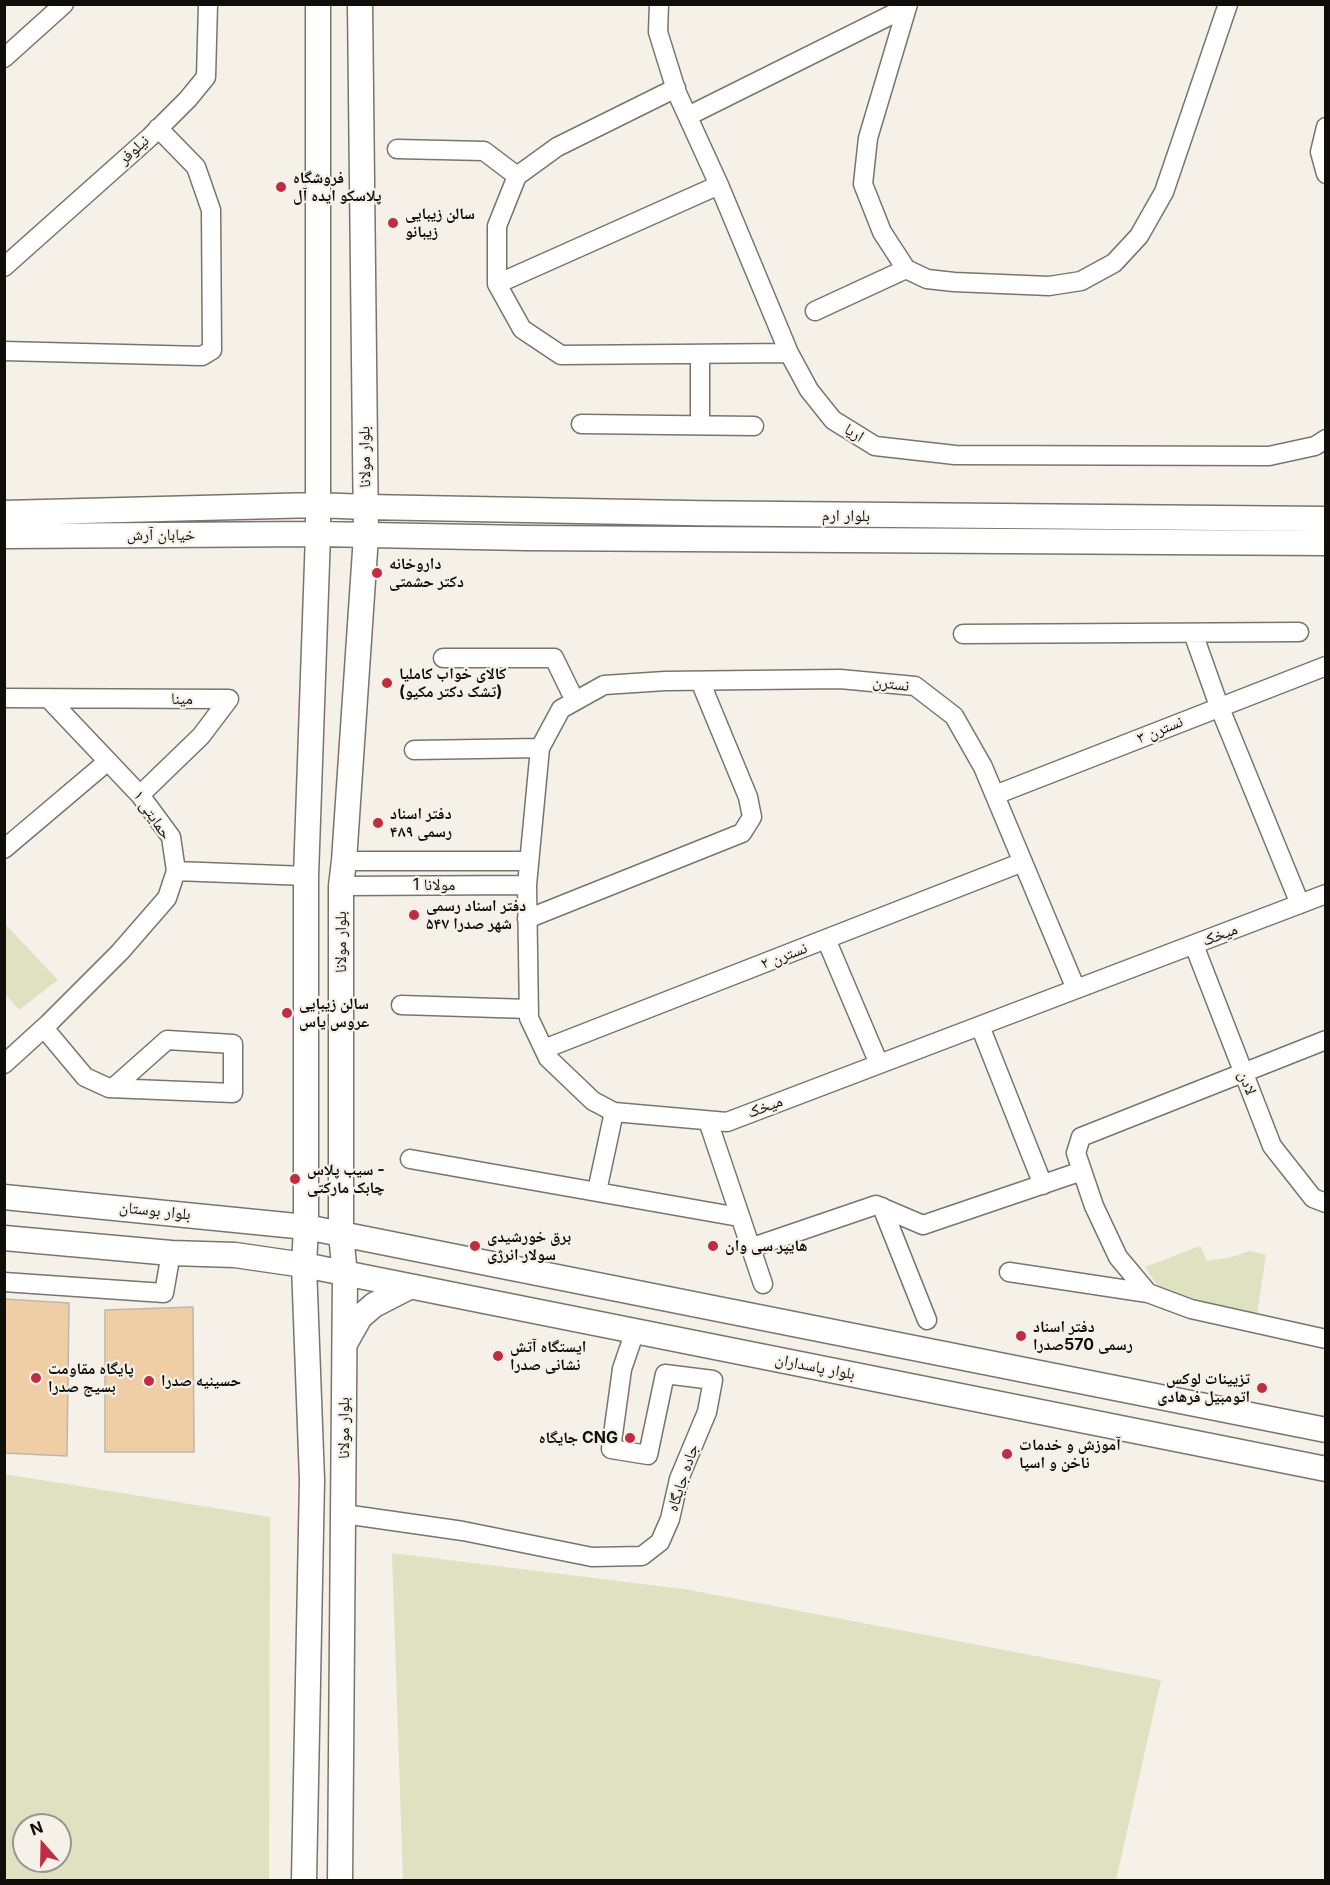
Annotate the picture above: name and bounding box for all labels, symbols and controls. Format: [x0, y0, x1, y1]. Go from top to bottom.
street label: نیلوفر [115, 131, 153, 169]
place label: فروشگاه پلاسکو ایده آل [293, 168, 382, 206]
marker: فروشگاه پلاسکو ایده آل [274, 180, 288, 194]
place label: سالن‌ زیبایی زیبانو [405, 204, 475, 242]
marker: سالن‌ زیبایی زیبانو [386, 216, 400, 230]
street label: اریا [841, 420, 867, 446]
street label: بلوار مولانا [355, 426, 375, 488]
street label: بلوار ارم [822, 506, 870, 526]
street label: خیابان آرش [127, 525, 195, 545]
place label: داروخانه دکتر حشمتی [389, 554, 464, 592]
marker: داروخانه دکتر حشمتی [370, 566, 384, 580]
place label: کالای خواب کاملیا (تشک دکتر مکیو) [399, 664, 506, 702]
street label: نسترن [872, 672, 910, 696]
marker: کالای خواب کاملیا (تشک دکتر مکیو) [380, 676, 394, 690]
street label: مینا [171, 689, 193, 709]
street label: نسترن ۳ [1134, 712, 1186, 748]
street label: حمایتی ۱ [129, 787, 175, 843]
place label: دفتر اسناد رسمی ۴۸۹ [390, 804, 452, 842]
marker: دفتر اسناد رسمی ۴۸۹ [371, 816, 385, 830]
street label: مولانا 1 [413, 875, 455, 895]
place label: دفتر اسناد رسمی ۵۴۷ شهر صدرا [426, 896, 526, 934]
marker: دفتر اسناد رسمی ۵۴۷ شهر صدرا [407, 908, 421, 922]
street label: بلوار مولانا [331, 911, 351, 973]
street label: میخک [1200, 920, 1240, 950]
street label: نسترن ۲ [758, 938, 810, 974]
place label: سالن زیبایی عروس یاس [299, 994, 369, 1032]
marker: سالن زیبایی عروس یاس [280, 1006, 294, 1020]
street label: لادن [1234, 1068, 1260, 1098]
street label: میخک [745, 1092, 785, 1122]
place label: سیب پلاس - چابک مارکتی [307, 1160, 385, 1198]
marker: سیب پلاس - چابک مارکتی [288, 1172, 302, 1186]
street label: بلوار بوستان [118, 1198, 192, 1224]
place label: برق خورشیدی سولار انرژی [487, 1227, 571, 1265]
place label: هایپر سی وان [725, 1236, 807, 1256]
marker: برق خورشیدی سولار انرژی [468, 1239, 482, 1253]
marker: هایپر سی وان [706, 1239, 720, 1253]
place label: دفتر اسناد رسمی 570صدرا [1033, 1317, 1133, 1355]
marker: دفتر اسناد رسمی 570صدرا [1014, 1329, 1028, 1343]
place label: ایستگاه آتش نشانی صدرا [510, 1337, 586, 1375]
marker: ایستگاه آتش نشانی صدرا [491, 1349, 505, 1363]
street label: بلوار پاسداران [773, 1350, 857, 1384]
place label: پایگاه مقاومت بسیج صدرا [48, 1359, 134, 1397]
place label: تزیینات لوکس اتومبیل فرهادی [1157, 1369, 1250, 1407]
marker: پایگاه مقاومت بسیج صدرا [29, 1371, 43, 1385]
place label: حسینیه صدرا [161, 1371, 241, 1391]
marker: حسینیه صدرا [142, 1374, 156, 1388]
marker: تزیینات لوکس اتومبیل فرهادی [1255, 1381, 1269, 1395]
street label: بلوار مولانا [334, 1397, 354, 1459]
place label: جایگاه CNG [539, 1428, 618, 1448]
marker: جایگاه CNG [623, 1431, 637, 1445]
place label: آموزش و خدمات ناخن و اسپا [1019, 1435, 1121, 1473]
street label: جاده جایگاه [663, 1442, 703, 1514]
marker: آموزش و خدمات ناخن و اسپا [1000, 1447, 1014, 1461]
north arrow [12, 1813, 72, 1873]
text: N [27, 1816, 46, 1839]

